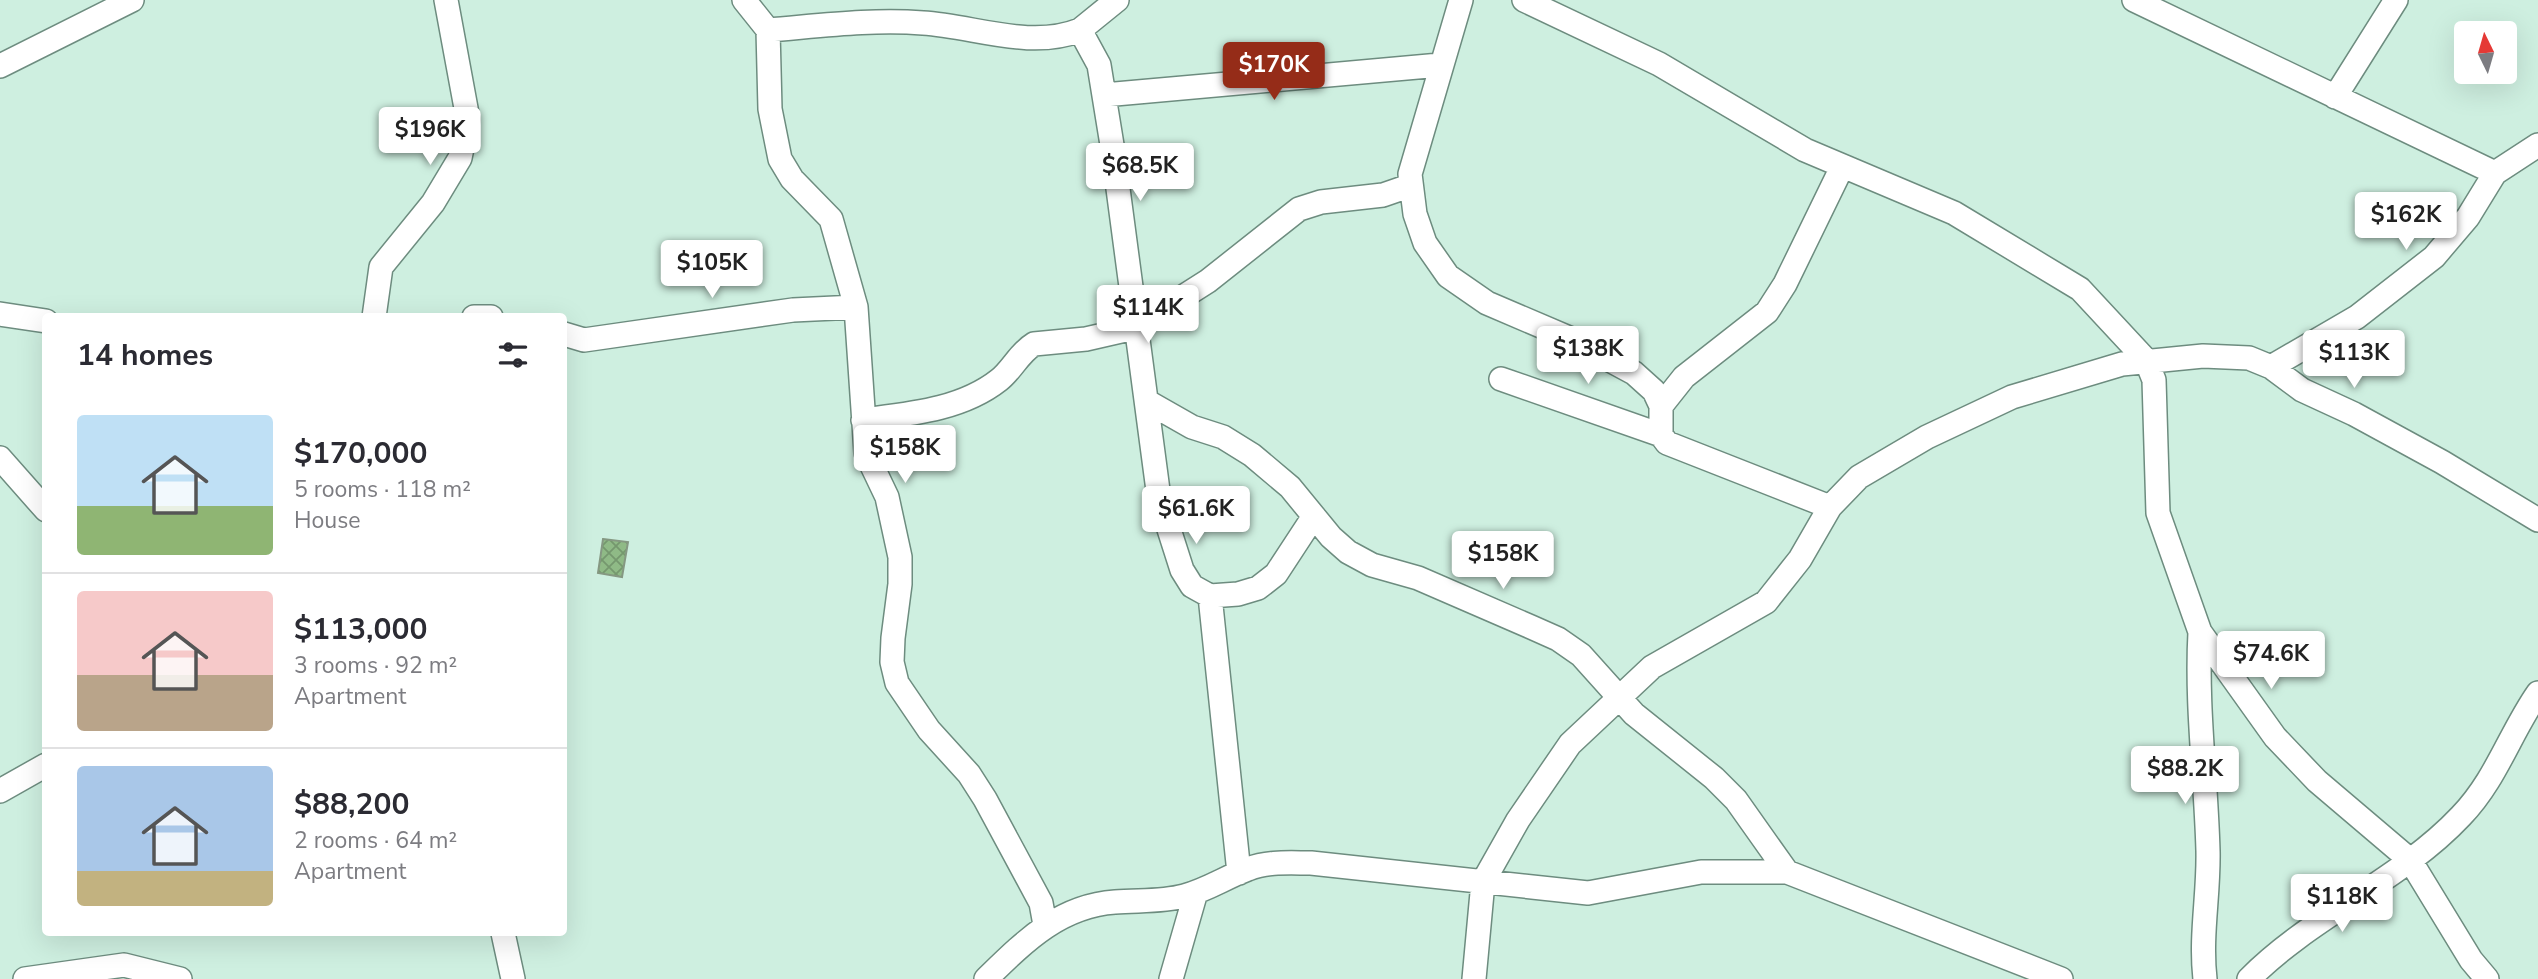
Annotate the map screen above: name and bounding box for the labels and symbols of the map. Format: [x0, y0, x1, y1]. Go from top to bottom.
north arrow [2454, 21, 2516, 84]
pin: $170K [1225, 42, 1323, 102]
pin: $196K [381, 108, 479, 167]
pin: $68.5K [1083, 144, 1197, 203]
pin: $162K [2357, 192, 2455, 252]
pin: $105K [663, 240, 761, 300]
pin: $114K [1099, 286, 1197, 345]
pin: $138K [1539, 326, 1637, 386]
pin: $113K [2305, 330, 2403, 390]
pin: $158K [856, 426, 954, 485]
pin: $61.6K [1139, 486, 1253, 546]
pin: $158K [1454, 532, 1552, 591]
pin: $74.6K [2214, 632, 2328, 691]
pin: $88.2K [2128, 746, 2242, 806]
pin: $118K [2293, 874, 2391, 934]

